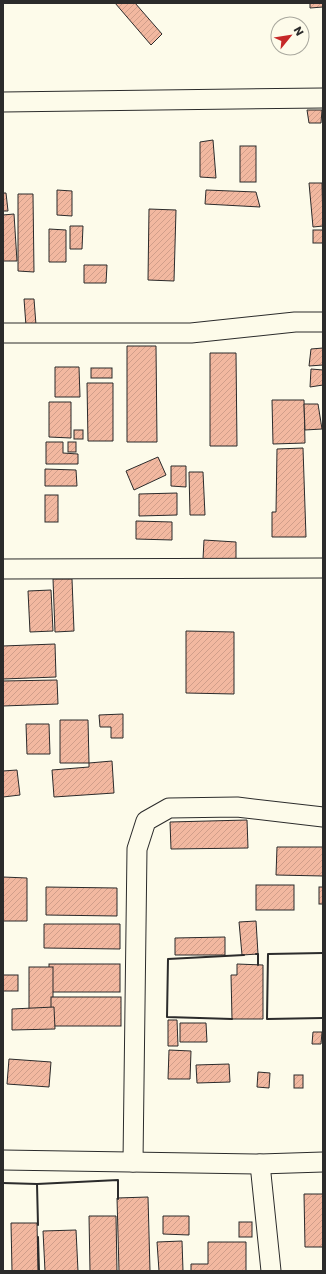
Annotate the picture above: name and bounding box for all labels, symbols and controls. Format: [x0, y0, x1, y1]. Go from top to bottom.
north arrow [270, 16, 310, 56]
text: N [290, 23, 308, 39]

